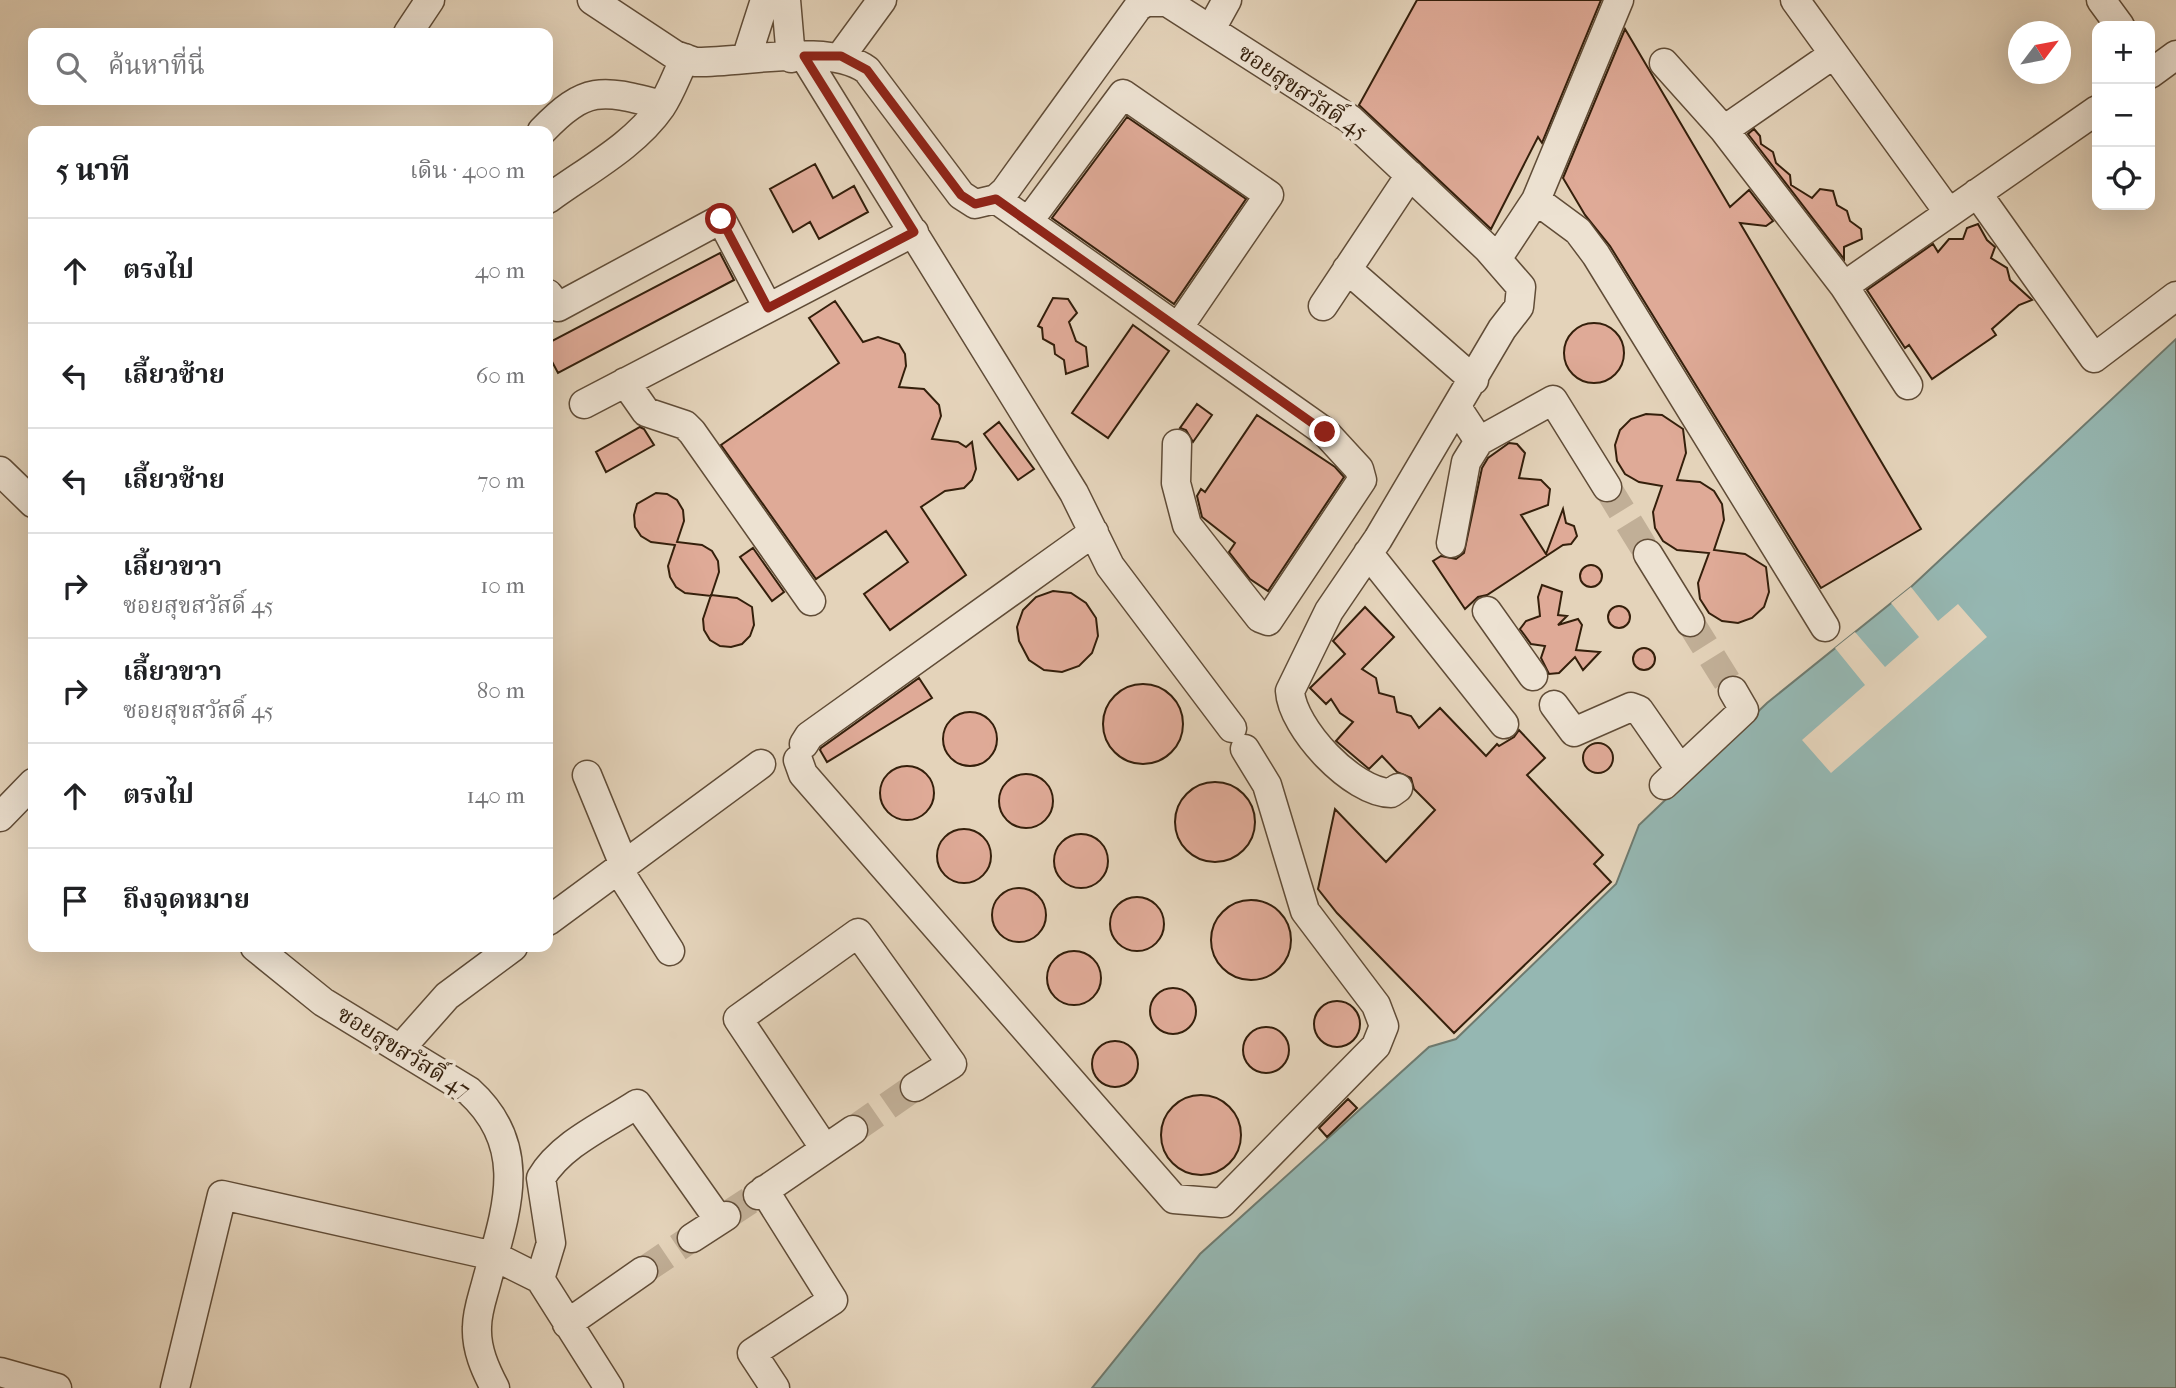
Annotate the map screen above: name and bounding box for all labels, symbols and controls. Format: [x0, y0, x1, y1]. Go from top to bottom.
north arrow [2008, 21, 2071, 84]
map controls [2092, 21, 2155, 210]
button: + [2092, 21, 2155, 84]
search box [28, 28, 553, 105]
street label: ซอยสุขสวัสดิ์ 45 [1232, 36, 1375, 146]
icon: search [52, 48, 90, 86]
text: ค้นหาที่นี่ [108, 50, 205, 81]
button: − [2092, 84, 2155, 147]
button: locate [2092, 147, 2155, 210]
text: 5 นาที [56, 153, 130, 188]
text: เดิน · 400 m [410, 157, 525, 184]
route start [705, 203, 736, 234]
icon: ahead [56, 252, 94, 290]
text: ตรงไป [123, 254, 194, 285]
text: 40 m [475, 257, 525, 284]
icon: left [56, 357, 94, 395]
text: เลี้ยวซ้าย [123, 359, 225, 390]
text: 60 m [476, 362, 525, 389]
route end [1309, 416, 1340, 447]
icon: left [56, 462, 94, 500]
text: เลี้ยวซ้าย [123, 464, 225, 495]
text: 70 m [477, 467, 525, 494]
text: เลี้ยวขวา [123, 551, 222, 582]
icon: right [56, 567, 94, 605]
text: 10 m [480, 572, 525, 599]
text: ซอยสุขสวัสดิ์ 45 [123, 592, 274, 619]
text: เลี้ยวขวา [123, 656, 222, 687]
icon: right [56, 672, 94, 710]
text: 80 m [477, 677, 525, 704]
text: ซอยสุขสวัสดิ์ 45 [123, 697, 274, 724]
icon: ahead [56, 777, 94, 815]
text: ตรงไป [123, 779, 194, 810]
text: 140 m [466, 782, 525, 809]
icon: arrive [56, 882, 94, 920]
text: ถึงจุดหมาย [123, 884, 250, 915]
street label: ซอยสุขสวัสดิ์ 47 [332, 997, 477, 1105]

